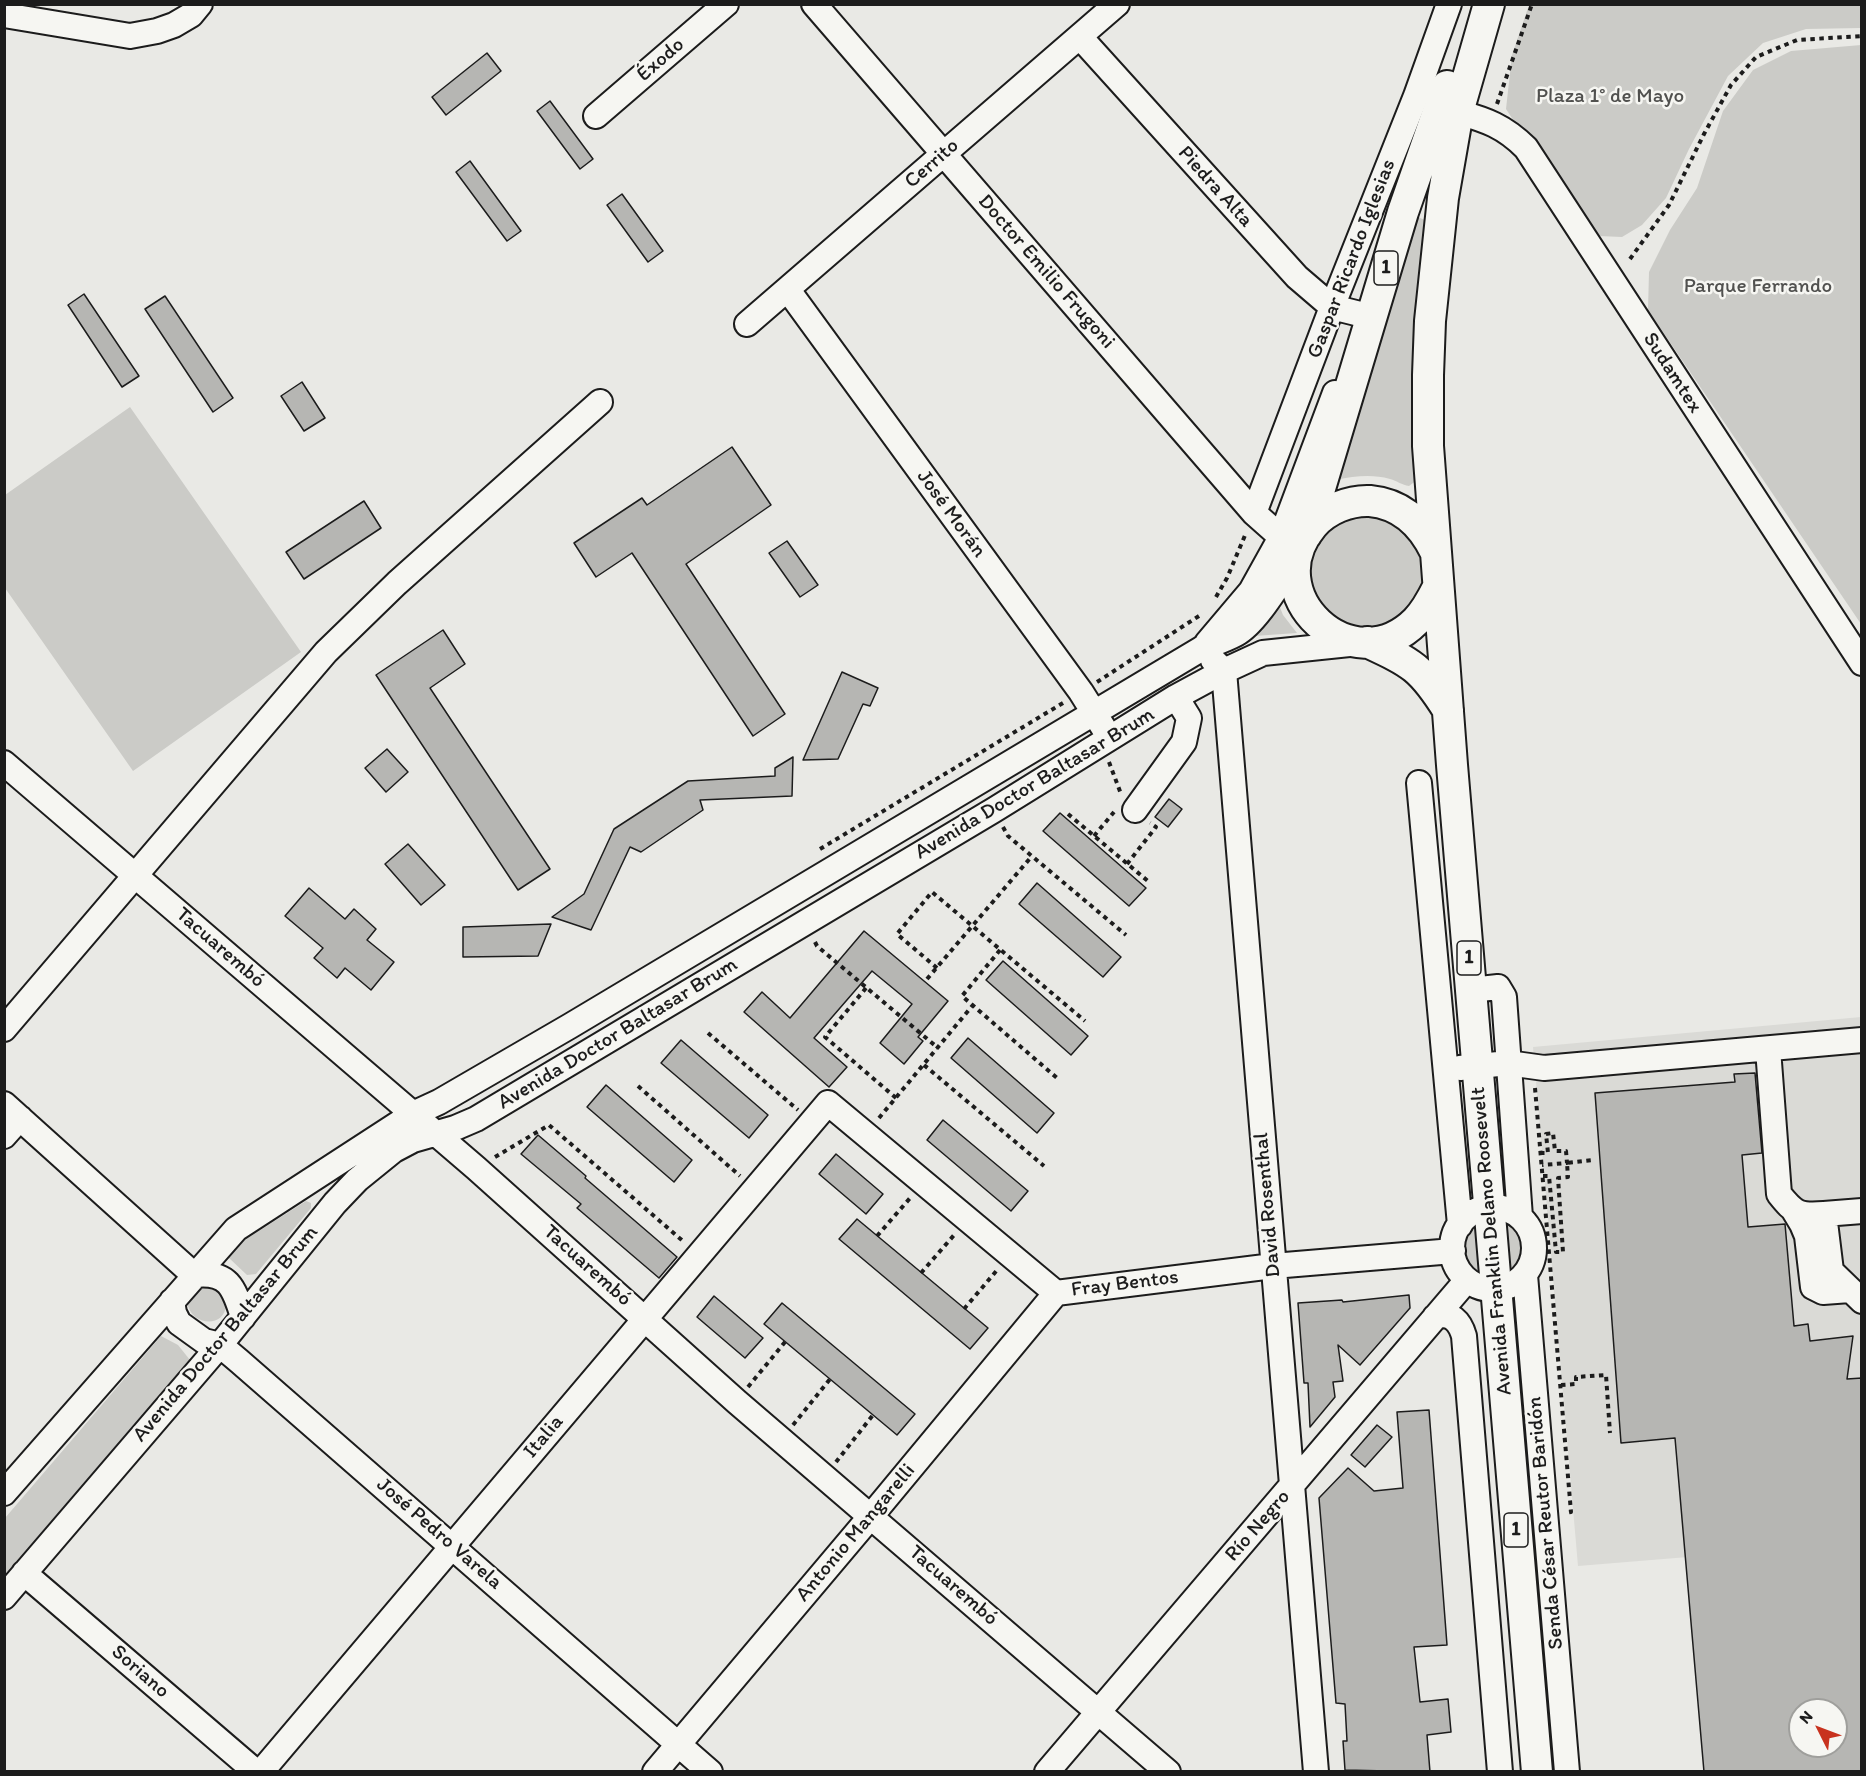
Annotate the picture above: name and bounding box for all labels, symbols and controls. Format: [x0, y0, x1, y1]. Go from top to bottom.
street label: Éxodo [632, 33, 690, 87]
park label: Plaza 1° de Mayo [1536, 84, 1684, 110]
street label: Cerrito [900, 134, 964, 194]
street label: Piedra Alta [1172, 141, 1258, 233]
street label: Gaspar Ricardo Iglesias [1302, 156, 1402, 362]
street label: Doctor Emilio Frugoni [972, 190, 1120, 354]
road number: 1 [1374, 251, 1398, 285]
park label: Parque Ferrando [1684, 274, 1832, 300]
street label: Sudamtex [1637, 328, 1707, 418]
street label: José Morán [911, 465, 991, 563]
street label: Avenida Doctor Baltasar Brum [911, 702, 1159, 866]
street label: Tacuarembó [170, 902, 270, 994]
road number: 1 [1457, 941, 1481, 975]
street label: Avenida Doctor Baltasar Brum [494, 952, 742, 1116]
street label: Avenida Franklin Delano Roosevelt [1466, 1086, 1518, 1396]
street label: David Rosenthal [1249, 1131, 1287, 1279]
street label: Tacuarembó [538, 1220, 636, 1312]
street label: Avenida Doctor Baltasar Brum [128, 1221, 324, 1447]
street label: Fray Bentos [1070, 1265, 1180, 1303]
street label: Senda César Reutor Baridón [1522, 1395, 1570, 1651]
street label: Italia [519, 1410, 569, 1464]
street label: Antonio Mangarelli [791, 1459, 921, 1607]
street label: José Pedro Varela [371, 1472, 507, 1596]
street label: Río Negro [1220, 1485, 1296, 1567]
road number: 1 [1504, 1513, 1528, 1547]
street label: Tacuarembó [903, 1540, 1003, 1632]
street label: Soriano [106, 1640, 174, 1704]
north arrow [1788, 1698, 1848, 1758]
text: N [1795, 1707, 1816, 1727]

